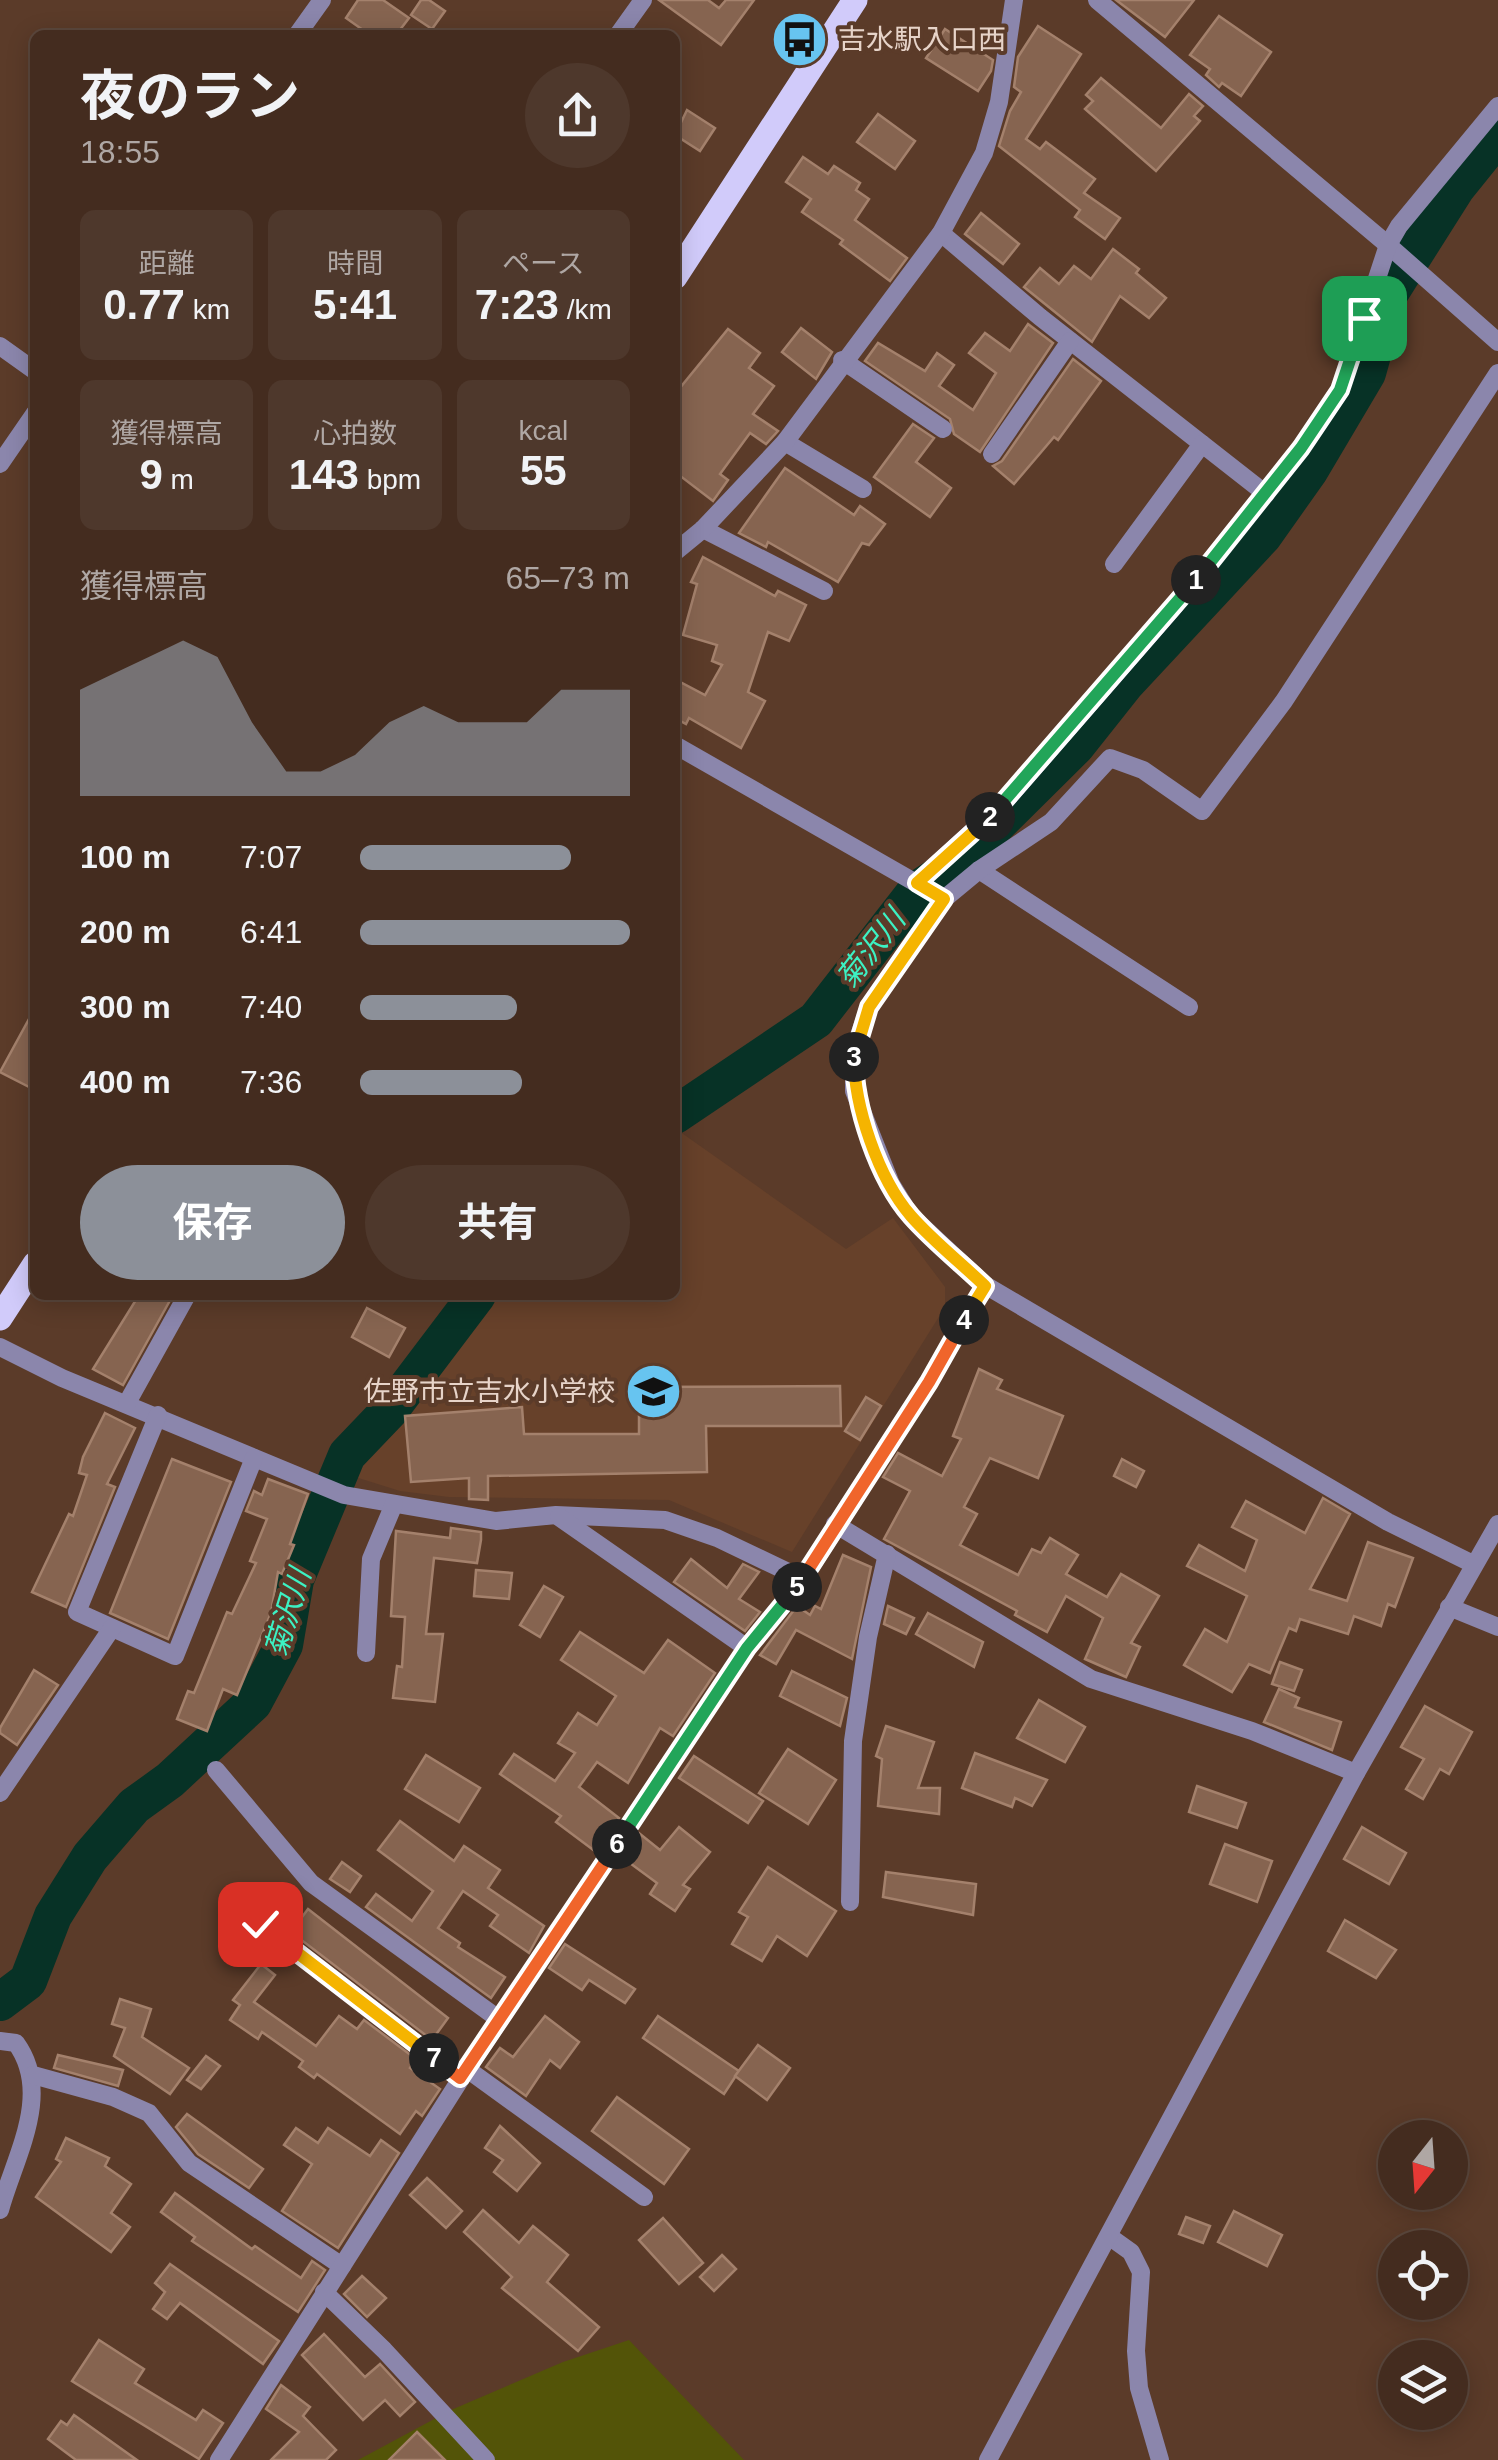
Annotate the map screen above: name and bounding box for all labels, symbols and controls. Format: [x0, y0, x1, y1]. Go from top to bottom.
bus stop icon: 吉水駅入口西 [769, 9, 829, 69]
place label: 吉水駅入口西 [838, 24, 1006, 55]
button: share [525, 63, 630, 168]
text: 夜のラン [80, 65, 300, 127]
text: 18:55 [80, 134, 160, 170]
text: 距離 [139, 248, 195, 279]
text: 時間 [327, 248, 383, 279]
text: ペース [502, 248, 585, 279]
pin [1322, 276, 1407, 361]
text: 0.77 [103, 281, 185, 328]
text: 5:41 [313, 281, 397, 328]
text: 7:23 [475, 281, 559, 328]
icon: arrive [1337, 291, 1392, 346]
text: km [185, 294, 230, 325]
text: /km [559, 294, 612, 325]
text: kcal [518, 415, 568, 446]
text: 獲得標高 [111, 418, 223, 449]
text: 心拍数 [313, 418, 397, 449]
text: 55 [520, 447, 567, 494]
text: 9 [139, 451, 163, 498]
text: 143 [289, 451, 359, 498]
text: m [163, 464, 194, 495]
text: bpm [359, 464, 421, 495]
pin: 1 [1171, 555, 1221, 605]
text: 65–73 m [505, 560, 630, 596]
text: 1 [1188, 564, 1204, 595]
text: 獲得標高 [80, 568, 208, 604]
pin: 2 [965, 792, 1015, 842]
text: 2 [982, 801, 998, 832]
text: 100 m [80, 839, 171, 875]
text: 7:07 [240, 839, 302, 875]
water label: 菊沢川 [830, 901, 913, 994]
text: 200 m [80, 914, 171, 950]
text: 6:41 [240, 914, 302, 950]
text: 300 m [80, 989, 171, 1025]
text: 7:40 [240, 989, 302, 1025]
pin: 3 [829, 1032, 879, 1082]
text: 3 [846, 1041, 862, 1072]
text: 400 m [80, 1064, 171, 1100]
text: 7:36 [240, 1064, 302, 1100]
button: 保存 [80, 1165, 345, 1280]
button: 共有 [365, 1165, 630, 1280]
pin: 4 [939, 1295, 989, 1345]
text: 4 [956, 1304, 972, 1335]
school or university icon: 佐野市立吉水小学校 [624, 1361, 684, 1421]
place label: 佐野市立吉水小学校 [363, 1376, 615, 1407]
water label: 菊沢川 [259, 1562, 317, 1661]
pin: 5 [772, 1562, 822, 1612]
text: 5 [789, 1571, 805, 1602]
pin: 6 [592, 1819, 642, 1869]
text: 6 [609, 1828, 625, 1859]
pin [218, 1882, 303, 1967]
icon: check [233, 1897, 288, 1952]
pin: 7 [409, 2033, 459, 2083]
text: 7 [426, 2042, 442, 2073]
north arrow [1378, 2120, 1468, 2210]
map controls [1378, 2120, 1468, 2430]
button: locate [1378, 2230, 1468, 2320]
button: layers [1378, 2340, 1468, 2430]

